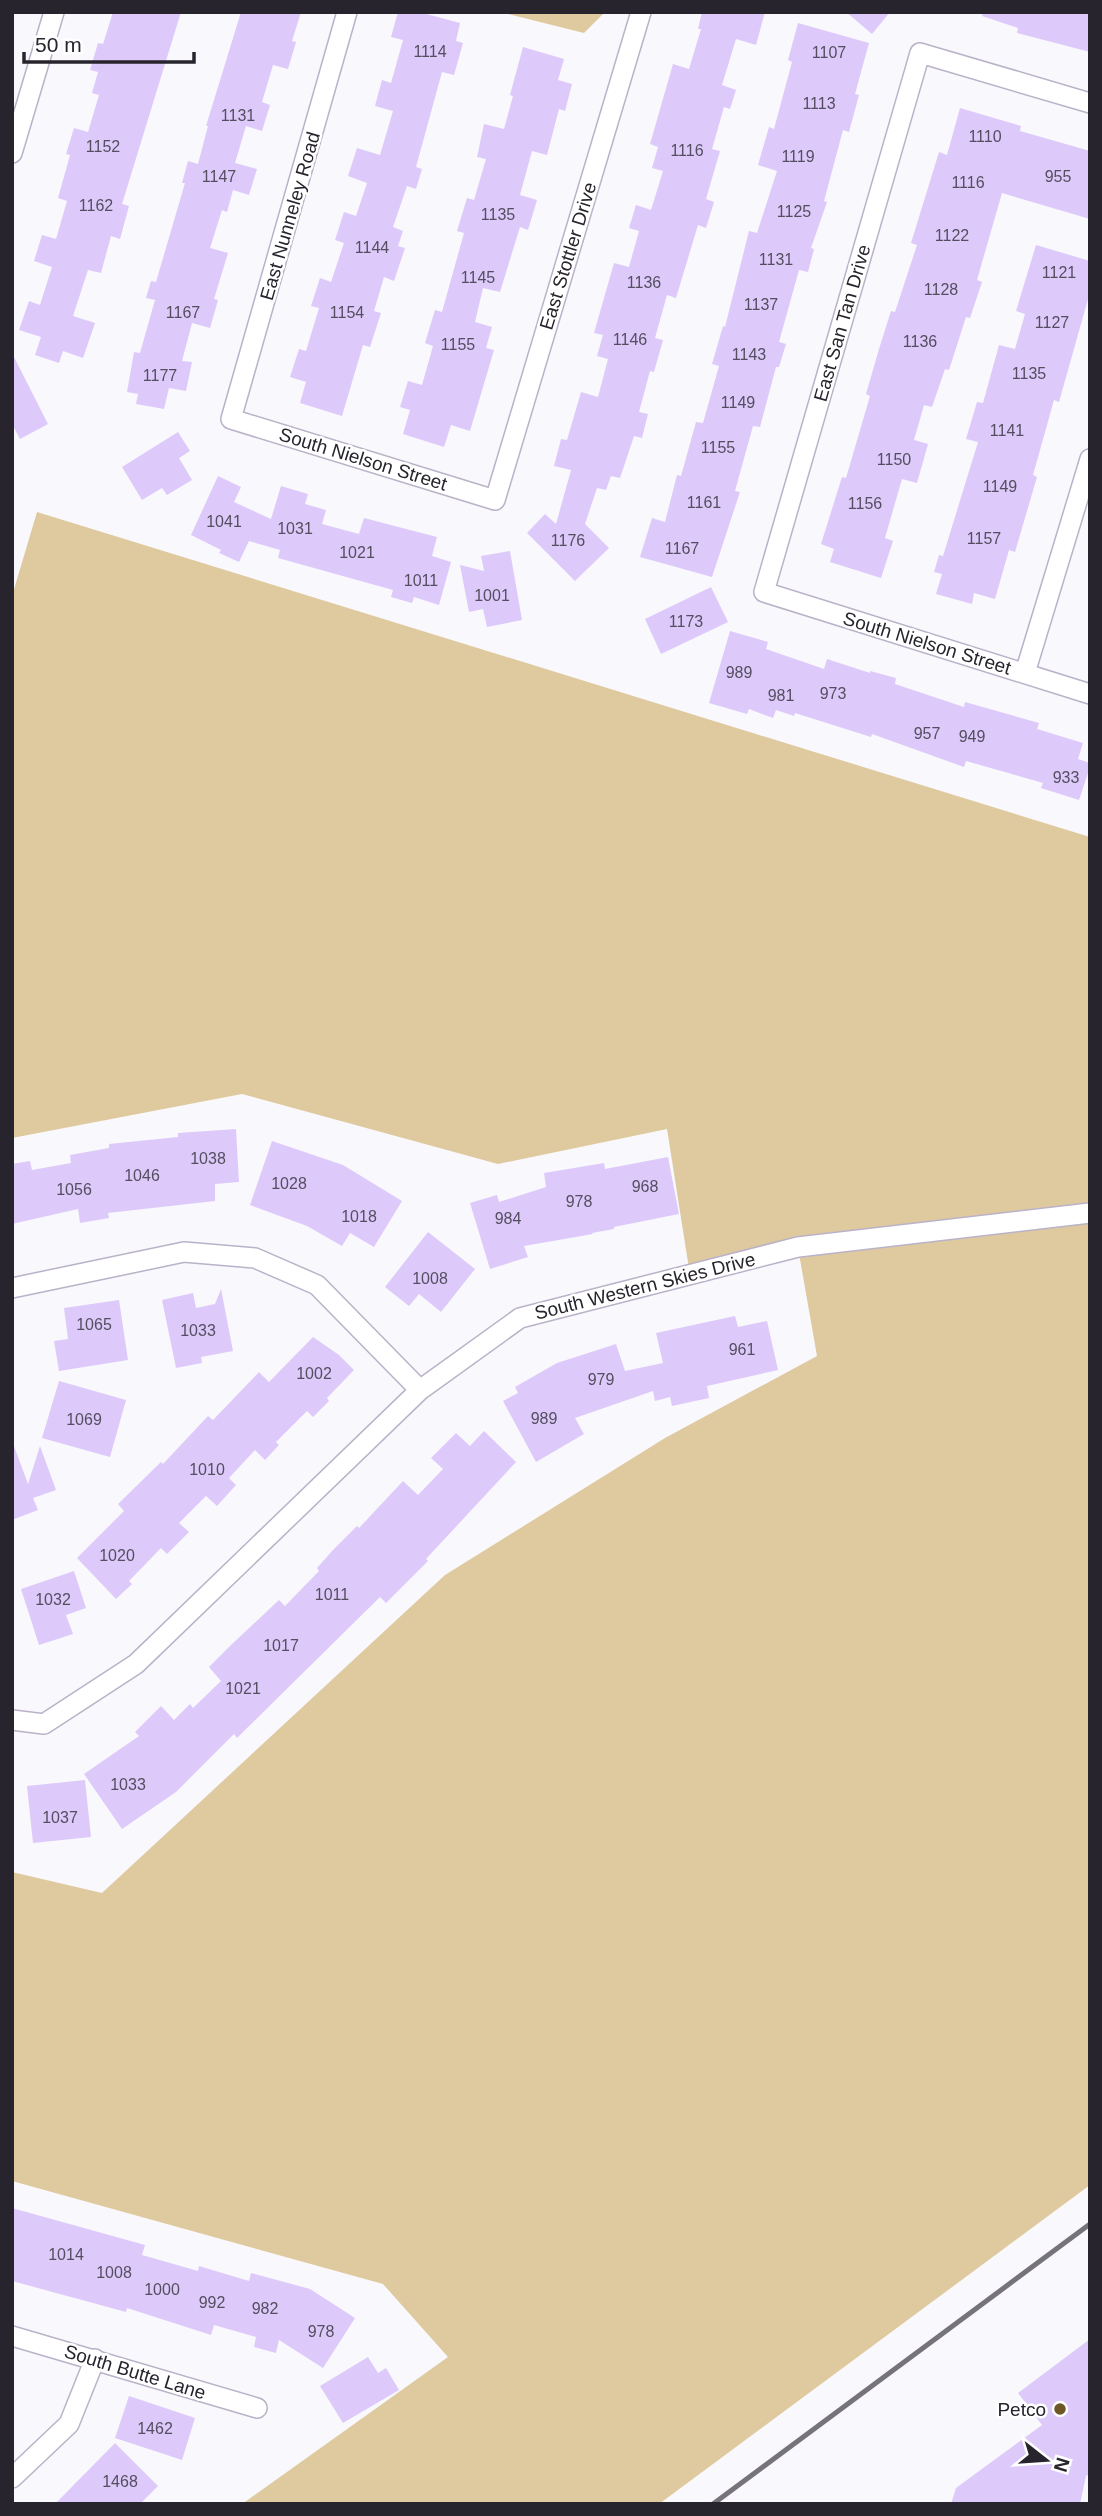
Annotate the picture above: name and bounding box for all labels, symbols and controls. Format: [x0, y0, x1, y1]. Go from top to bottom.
scale bar [24, 21, 194, 65]
text: 50 m [35, 33, 82, 56]
house number: 1114 [413, 43, 447, 60]
house number: 1107 [812, 44, 846, 61]
house number: 1113 [802, 95, 836, 112]
house number: 1131 [221, 107, 255, 124]
house number: 1110 [968, 128, 1002, 145]
street label: East Nunneley Road [256, 129, 324, 303]
house number: 1152 [86, 138, 120, 155]
house number: 1116 [670, 142, 704, 159]
house number: 1119 [781, 148, 815, 165]
house number: 1147 [202, 168, 236, 185]
house number: 955 [1045, 168, 1071, 185]
house number: 1116 [951, 174, 985, 191]
street label: East Stottler Drive [536, 180, 600, 332]
house number: 1162 [79, 197, 113, 214]
house number: 1125 [777, 203, 811, 220]
house number: 1135 [481, 206, 515, 223]
house number: 1122 [935, 227, 969, 244]
house number: 1144 [355, 239, 389, 256]
street label: East San Tan Drive [810, 242, 874, 404]
house number: 1131 [759, 251, 793, 268]
house number: 1121 [1042, 264, 1076, 281]
house number: 1145 [461, 269, 495, 286]
house number: 1136 [627, 274, 661, 291]
house number: 1128 [924, 281, 958, 298]
house number: 1137 [744, 296, 778, 313]
house number: 1167 [166, 304, 200, 321]
house number: 1154 [330, 304, 364, 321]
house number: 1127 [1035, 314, 1069, 331]
house number: 1146 [613, 331, 647, 348]
house number: 1136 [903, 333, 937, 350]
house number: 1155 [441, 336, 475, 353]
house number: 1143 [732, 346, 766, 363]
house number: 1135 [1012, 365, 1046, 382]
house number: 1177 [143, 367, 177, 384]
house number: 1149 [721, 394, 755, 411]
house number: 1141 [990, 422, 1024, 439]
street label: South Nielson Street [277, 423, 450, 495]
house number: 1155 [701, 439, 735, 456]
house number: 1150 [877, 451, 911, 468]
house number: 1149 [983, 478, 1017, 495]
house number: 1161 [687, 494, 721, 511]
house number: 1156 [848, 495, 882, 512]
house number: 1041 [206, 513, 242, 530]
house number: 1031 [277, 520, 313, 537]
house number: 1157 [967, 530, 1001, 547]
house number: 1176 [551, 532, 585, 549]
house number: 1167 [665, 540, 699, 557]
house number: 1021 [339, 544, 375, 561]
house number: 1011 [404, 572, 438, 589]
house number: 1001 [474, 587, 510, 604]
street label: South Nielson Street [841, 607, 1014, 679]
house number: 1173 [669, 613, 703, 630]
house number: 989 [726, 664, 752, 681]
house number: 973 [820, 685, 846, 702]
house number: 981 [768, 687, 794, 704]
house number: 957 [914, 725, 940, 742]
house number: 949 [959, 728, 985, 745]
house number: 933 [1053, 769, 1079, 786]
house number: 1038 [190, 1150, 226, 1167]
house number: 1046 [124, 1167, 160, 1184]
house number: 1028 [271, 1175, 307, 1192]
house number: 968 [632, 1178, 658, 1195]
house number: 1056 [56, 1181, 92, 1198]
house number: 978 [566, 1193, 592, 1210]
house number: 1018 [341, 1208, 377, 1225]
house number: 984 [495, 1210, 521, 1227]
street label: South Western Skies Drive [532, 1248, 758, 1324]
house number: 1008 [412, 1270, 448, 1287]
house number: 1065 [76, 1316, 112, 1333]
house number: 1033 [180, 1322, 216, 1339]
house number: 961 [729, 1341, 755, 1358]
house number: 1002 [296, 1365, 332, 1382]
house number: 979 [588, 1371, 614, 1388]
house number: 989 [531, 1410, 557, 1427]
house number: 1069 [66, 1411, 102, 1428]
house number: 1010 [189, 1461, 225, 1478]
house number: 1020 [99, 1547, 135, 1564]
house number: 1011 [315, 1586, 349, 1603]
house number: 1032 [35, 1591, 71, 1608]
house number: 1017 [263, 1637, 299, 1654]
house number: 1021 [225, 1680, 261, 1697]
house number: 1033 [110, 1776, 146, 1793]
house number: 1037 [42, 1809, 78, 1826]
house number: 1014 [48, 2246, 84, 2263]
house number: 1008 [96, 2264, 132, 2281]
house number: 1000 [144, 2281, 180, 2298]
house number: 992 [199, 2294, 225, 2311]
house number: 982 [252, 2300, 278, 2317]
house number: 978 [308, 2323, 334, 2340]
street label: South Butte Lane [62, 2340, 208, 2404]
place label: Petco [997, 2399, 1046, 2420]
marker: Petco [1052, 2401, 1068, 2417]
house number: 1462 [137, 2420, 173, 2437]
north arrow [1011, 2425, 1081, 2495]
text: N [1050, 2455, 1074, 2474]
house number: 1468 [102, 2473, 138, 2490]

